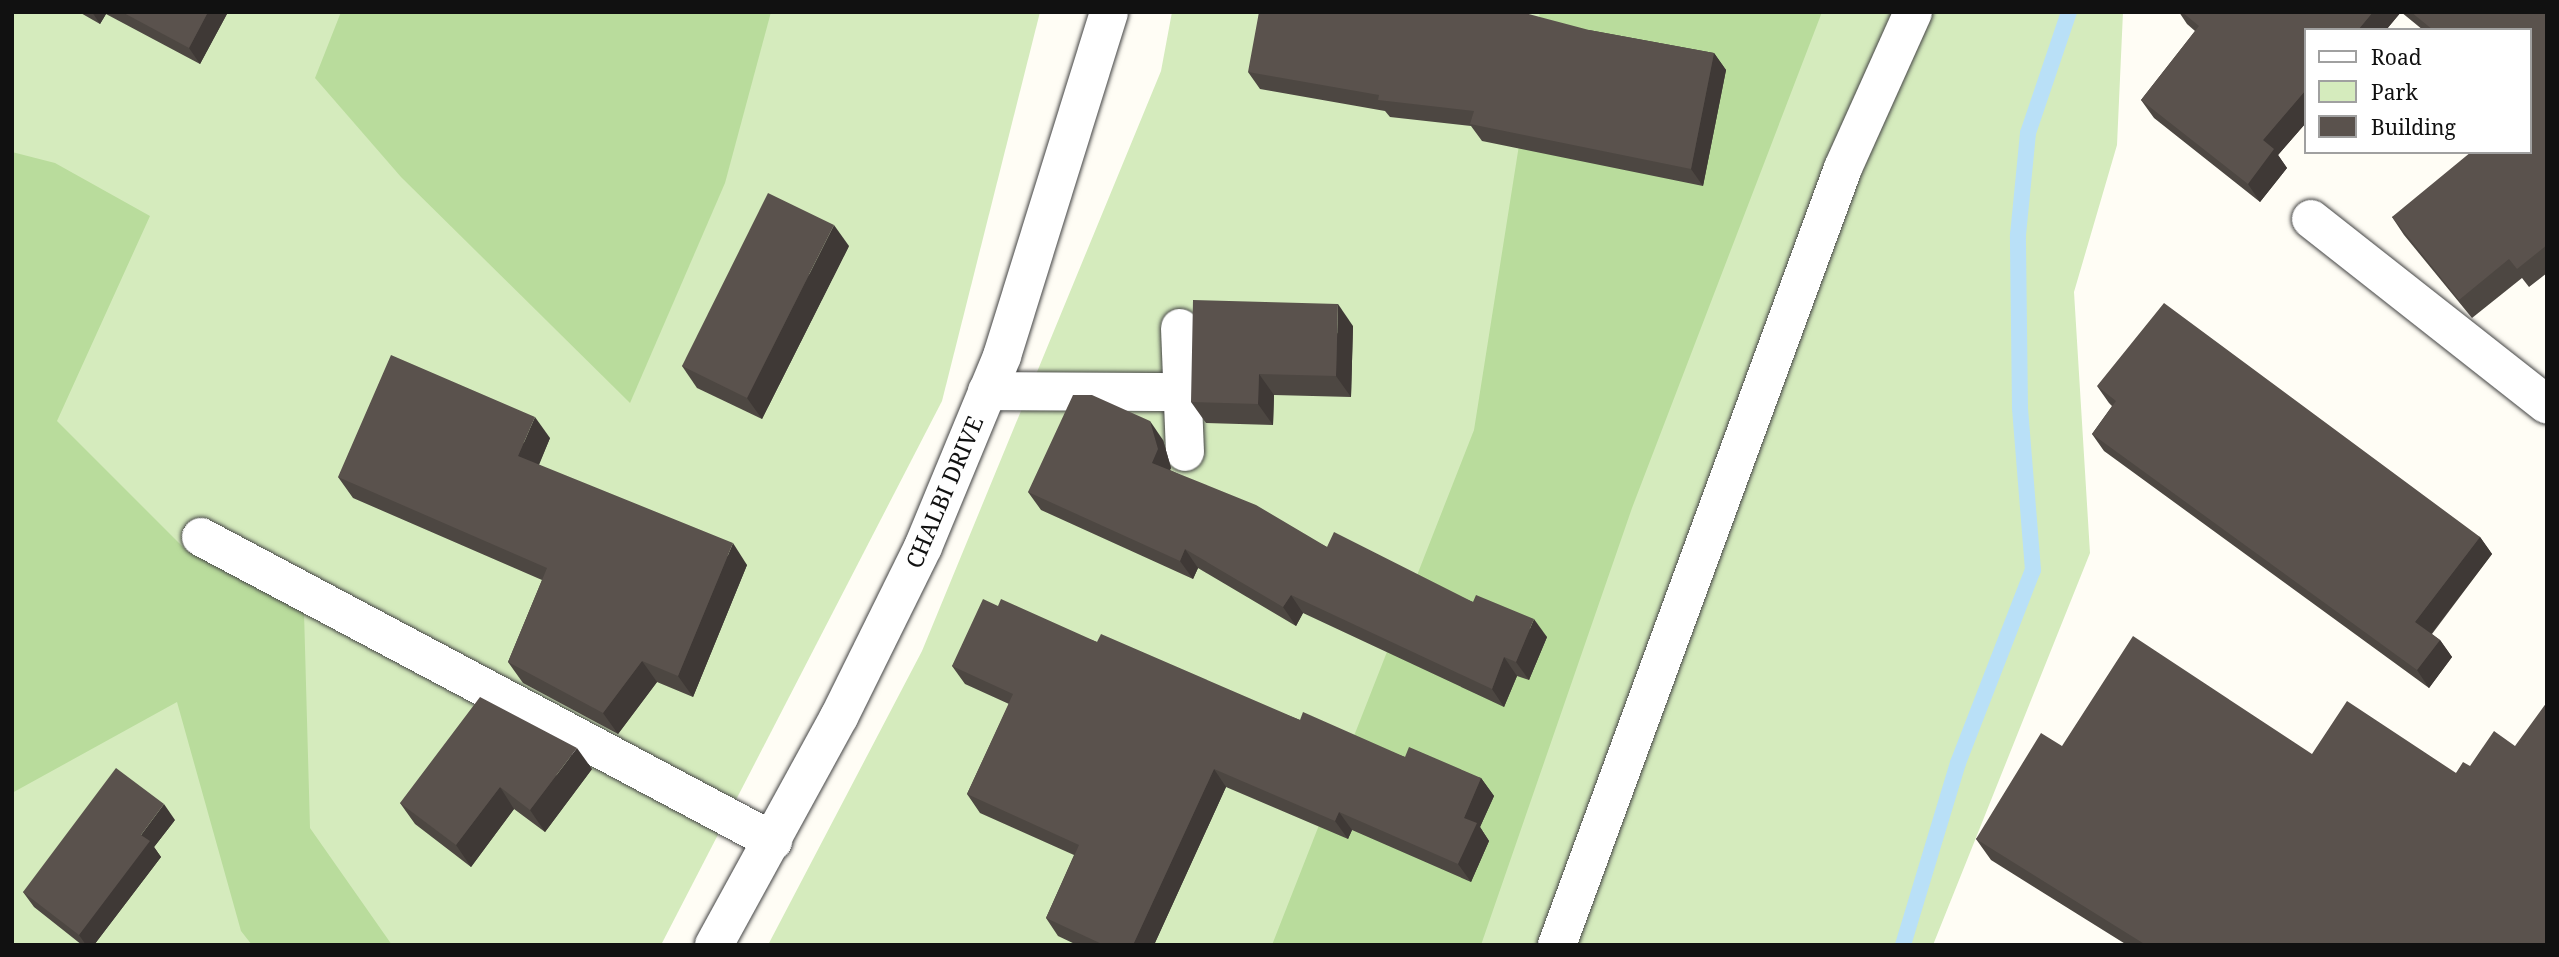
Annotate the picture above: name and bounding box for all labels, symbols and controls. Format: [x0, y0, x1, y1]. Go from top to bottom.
legend [2304, 28, 2531, 154]
text: Road [2371, 43, 2422, 71]
text: Park [2371, 78, 2418, 106]
text: Building [2371, 113, 2456, 141]
street label: CHALBI DRIVE [900, 412, 988, 572]

